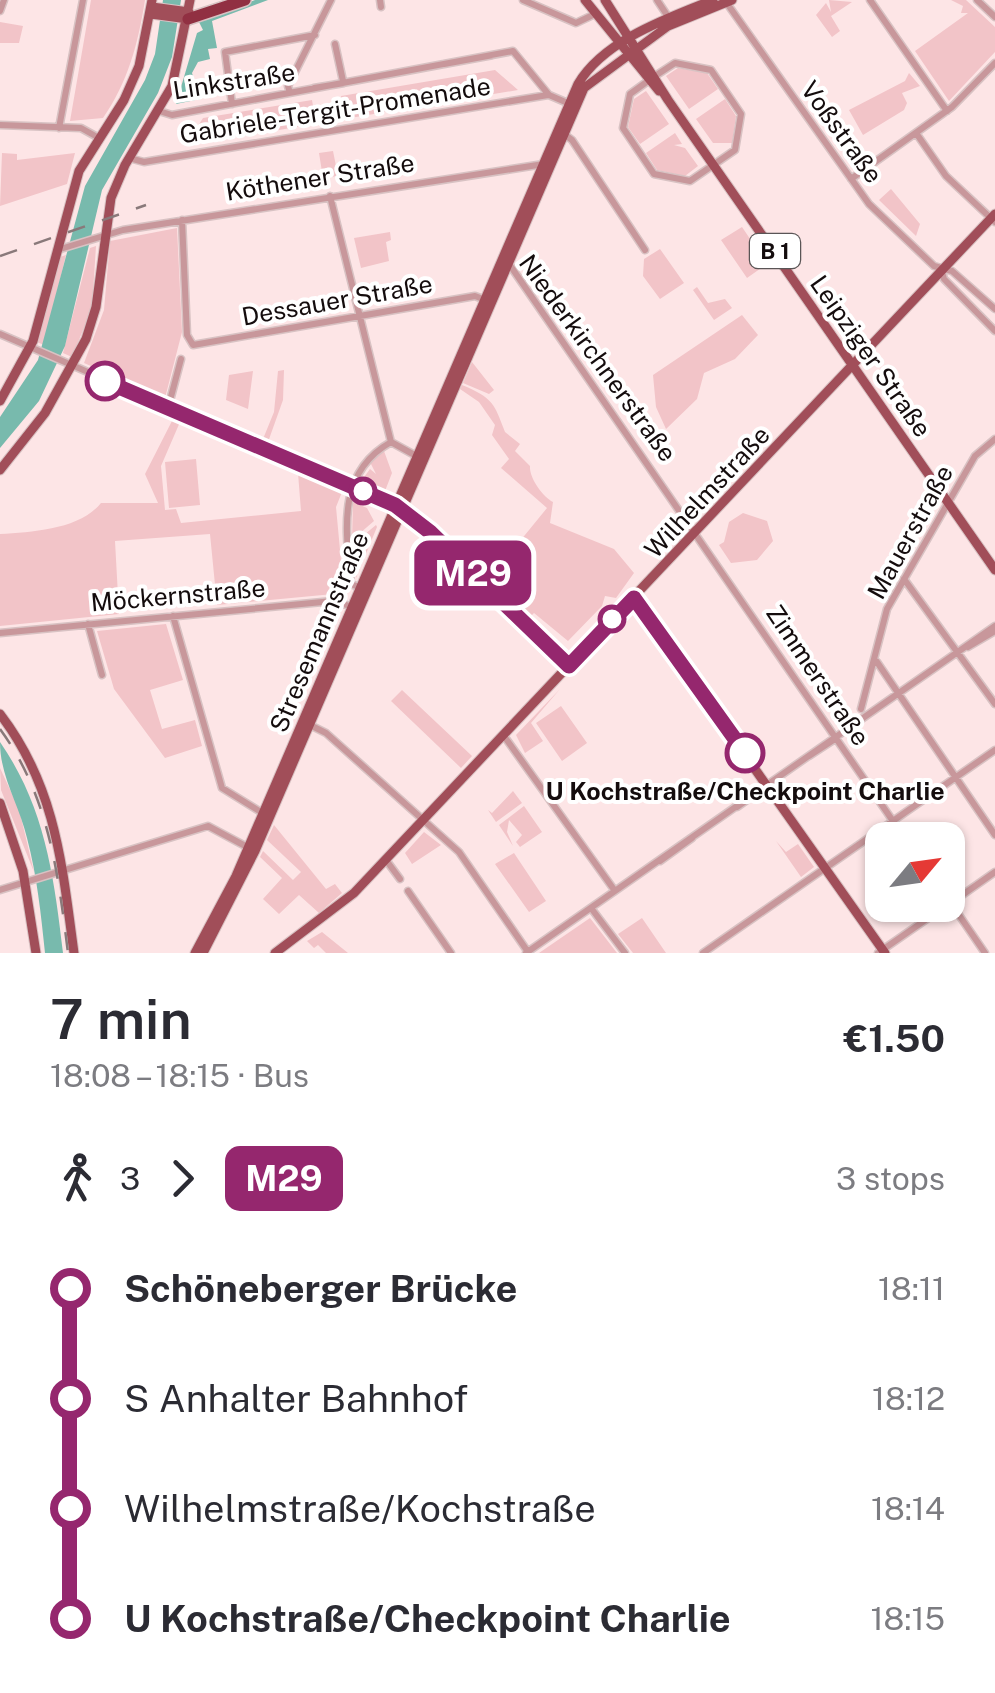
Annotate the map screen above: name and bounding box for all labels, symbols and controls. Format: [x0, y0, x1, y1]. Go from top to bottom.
street label: Linkstraße [171, 57, 297, 105]
street label: Gabriele-Tergit-Promenade [177, 71, 493, 149]
street label: Voßstraße [795, 75, 889, 189]
street label: Köthener Straße [223, 147, 417, 207]
road number: B 1 [750, 234, 800, 268]
street label: Niederkirchnerstraße [513, 249, 683, 467]
street label: Dessauer Straße [239, 268, 435, 332]
street label: Leipziger Straße [804, 269, 938, 443]
unlabelled marker [86, 362, 124, 400]
street label: Wilhelmstraße [638, 420, 776, 564]
street label: Mauerstraße [861, 460, 959, 604]
unlabelled marker [350, 478, 376, 504]
street label: Stresemannstraße [263, 527, 375, 737]
line badge: M29 [416, 540, 530, 606]
text: M29 [434, 553, 512, 594]
street label: Möckernstraße [89, 572, 267, 618]
street label: Zimmerstraße [760, 599, 876, 751]
unlabelled marker [599, 606, 625, 632]
marker: U Kochstraße/Checkpoint Charlie [726, 734, 764, 772]
place label: U Kochstraße/Checkpoint Charlie [545, 776, 945, 806]
north arrow [865, 822, 965, 922]
map controls [865, 822, 965, 922]
text: 7 min [50, 987, 192, 1051]
text: €1.50 [844, 1016, 945, 1061]
text: 18:08 – 18:15 · Bus [50, 1057, 309, 1094]
icon: walk [50, 1151, 105, 1206]
icon: forward [155, 1151, 210, 1206]
text: M29 [245, 1158, 323, 1199]
text: 3 [120, 1160, 140, 1197]
text: 3 stops [836, 1160, 945, 1197]
text: Schöneberger Brücke [124, 1266, 517, 1311]
text: 18:11 [878, 1270, 945, 1307]
text: S Anhalter Bahnhof [124, 1376, 468, 1421]
text: 18:12 [872, 1380, 945, 1417]
text: Wilhelmstraße/Kochstraße [124, 1486, 596, 1531]
text: 18:14 [871, 1490, 945, 1527]
text: U Kochstraße/Checkpoint Charlie [124, 1596, 731, 1641]
text: 18:15 [871, 1600, 945, 1637]

